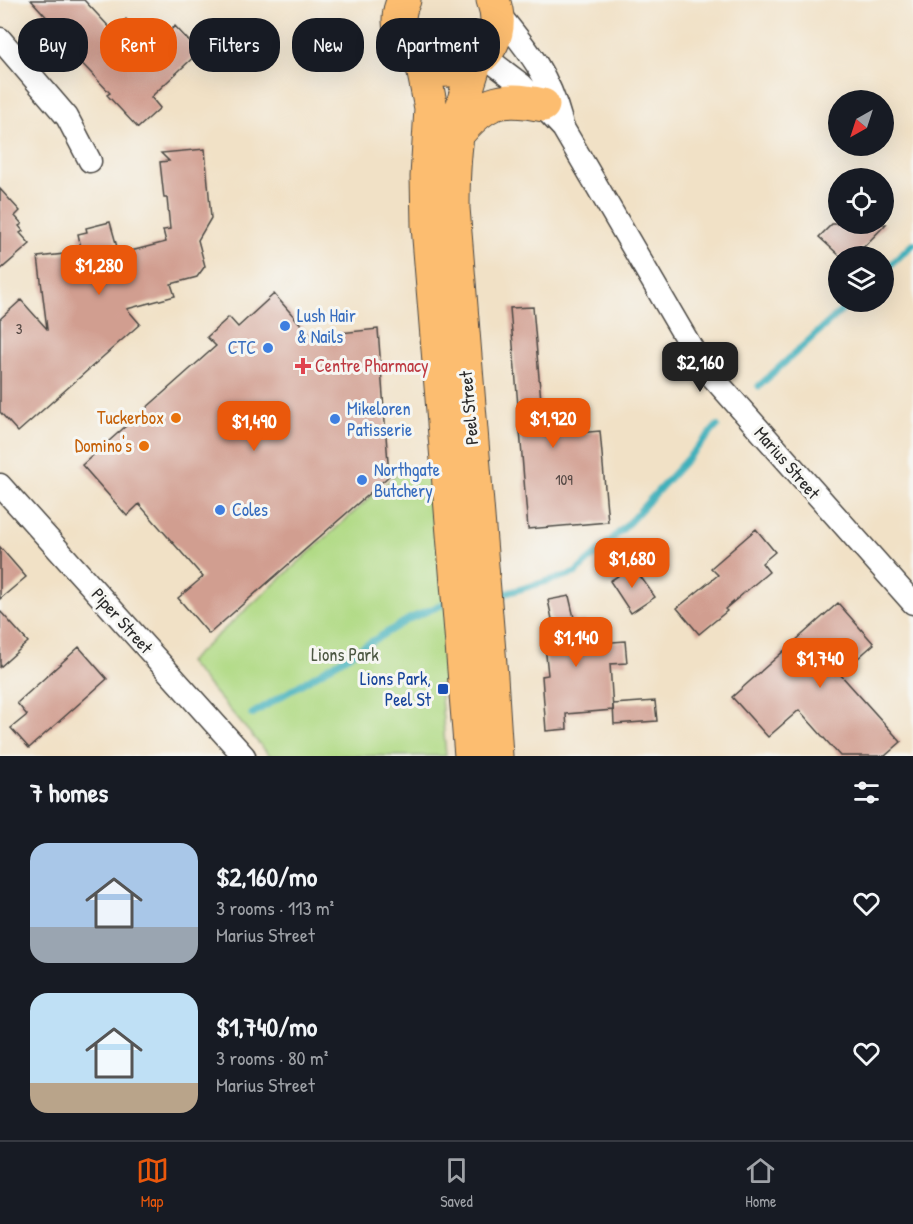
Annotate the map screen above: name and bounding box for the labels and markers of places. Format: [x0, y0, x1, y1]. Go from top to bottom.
pin: $1,280 [50, 245, 148, 296]
place label: Lush Hair & Nails [297, 303, 356, 349]
marker: Lush Hair & Nails [278, 319, 292, 333]
place label: CTC [228, 335, 256, 360]
marker: CTC [261, 341, 275, 355]
pin: $2,160 [651, 342, 749, 393]
place label: Centre Pharmacy [315, 353, 429, 378]
marker: Centre Pharmacy [296, 359, 310, 373]
place label: Mikeloren Patisserie [347, 396, 412, 442]
pin: $1,920 [504, 398, 602, 449]
pin: $1,490 [205, 401, 303, 452]
place label: Tuckerbox [97, 405, 164, 430]
marker: Tuckerbox [169, 411, 183, 425]
marker: Mikeloren Patisserie [328, 412, 342, 426]
place label: Domino's [75, 433, 132, 458]
marker: Domino's [137, 439, 151, 453]
place label: Northgate Butchery [374, 457, 440, 503]
marker: Northgate Butchery [355, 473, 369, 487]
place label: Coles [232, 497, 268, 522]
marker: Coles [213, 503, 227, 517]
pin: $1,680 [583, 538, 681, 589]
pin: $1,140 [527, 617, 625, 668]
pin: $1,740 [771, 638, 869, 689]
place label: Lions Park, Peel St [360, 666, 432, 712]
marker: Lions Park, Peel St [436, 682, 450, 696]

